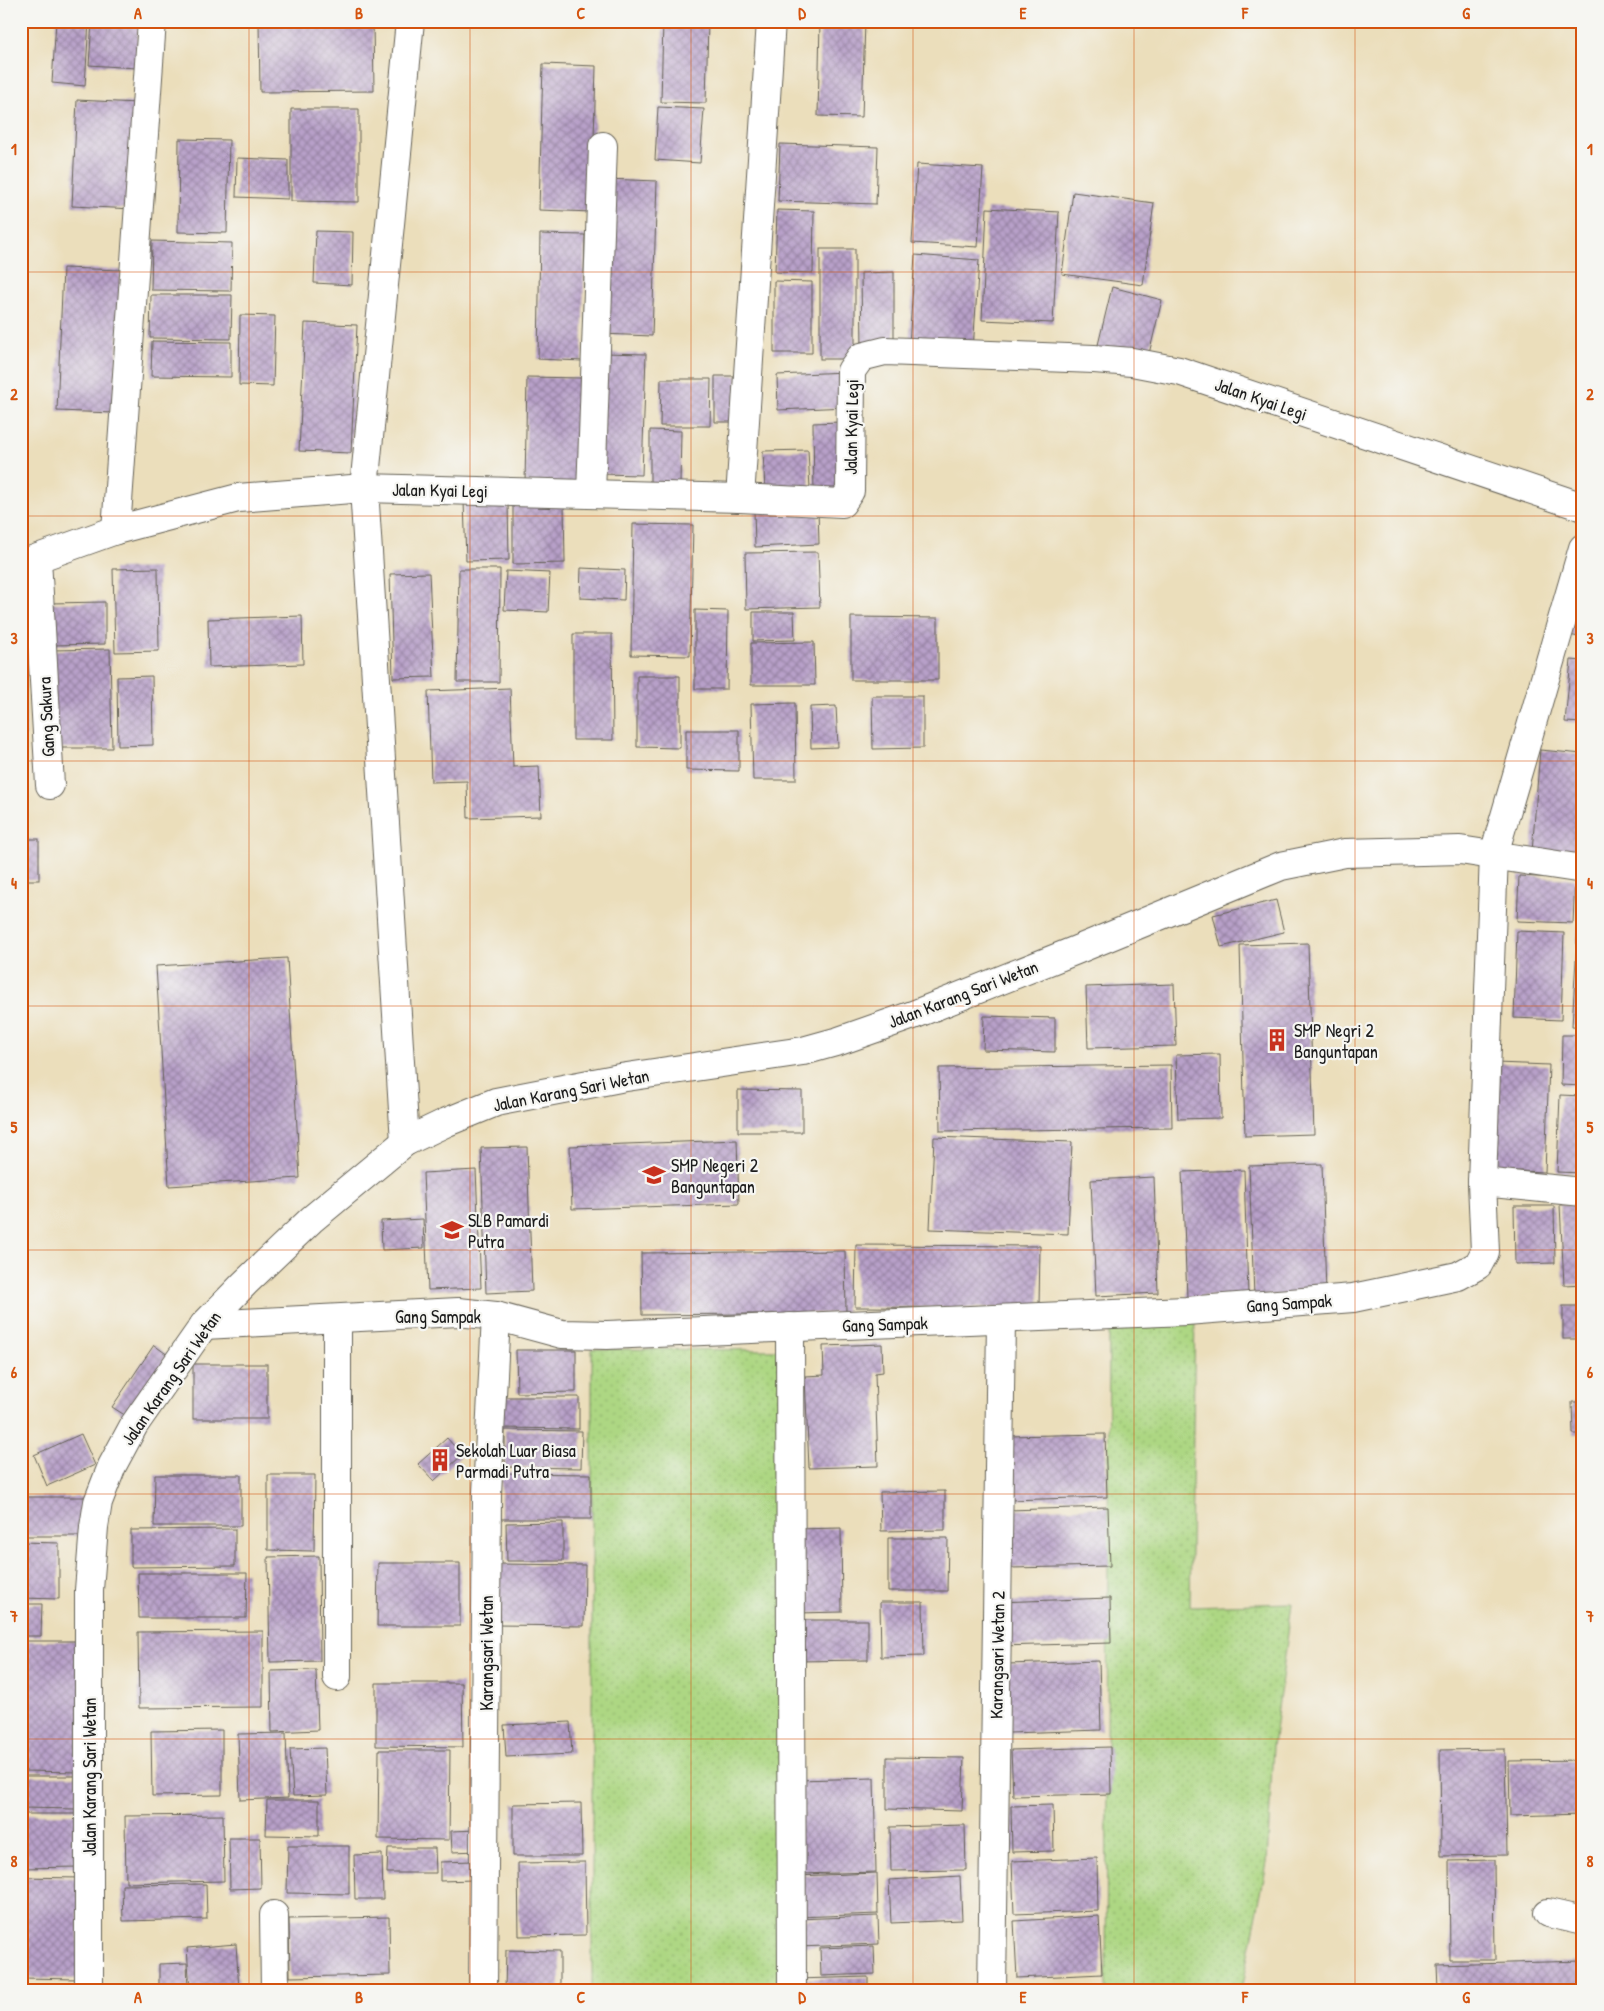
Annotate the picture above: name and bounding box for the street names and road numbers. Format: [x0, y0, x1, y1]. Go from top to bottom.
street label: Jalan Kyai Legi [1212, 372, 1310, 426]
street label: Jalan Kyai Legi [838, 379, 864, 475]
street label: Jalan Kyai Legi [392, 477, 488, 503]
street label: Gang Sakura [31, 676, 61, 758]
street label: Jalan Karang Sari Wetan [884, 954, 1042, 1034]
street label: Jalan Karang Sari Wetan [491, 1063, 651, 1117]
street label: Gang Sampak [1245, 1288, 1333, 1318]
street label: Gang Sampak [395, 1304, 481, 1329]
street label: Jalan Karang Sari Wetan [115, 1306, 227, 1450]
street label: Gang Sampak [842, 1310, 929, 1338]
street label: Karangsari Wetan 2 [983, 1590, 1011, 1719]
street label: Karangsari Wetan [474, 1595, 499, 1711]
street label: Jalan Karang Sari Wetan [77, 1698, 102, 1856]

